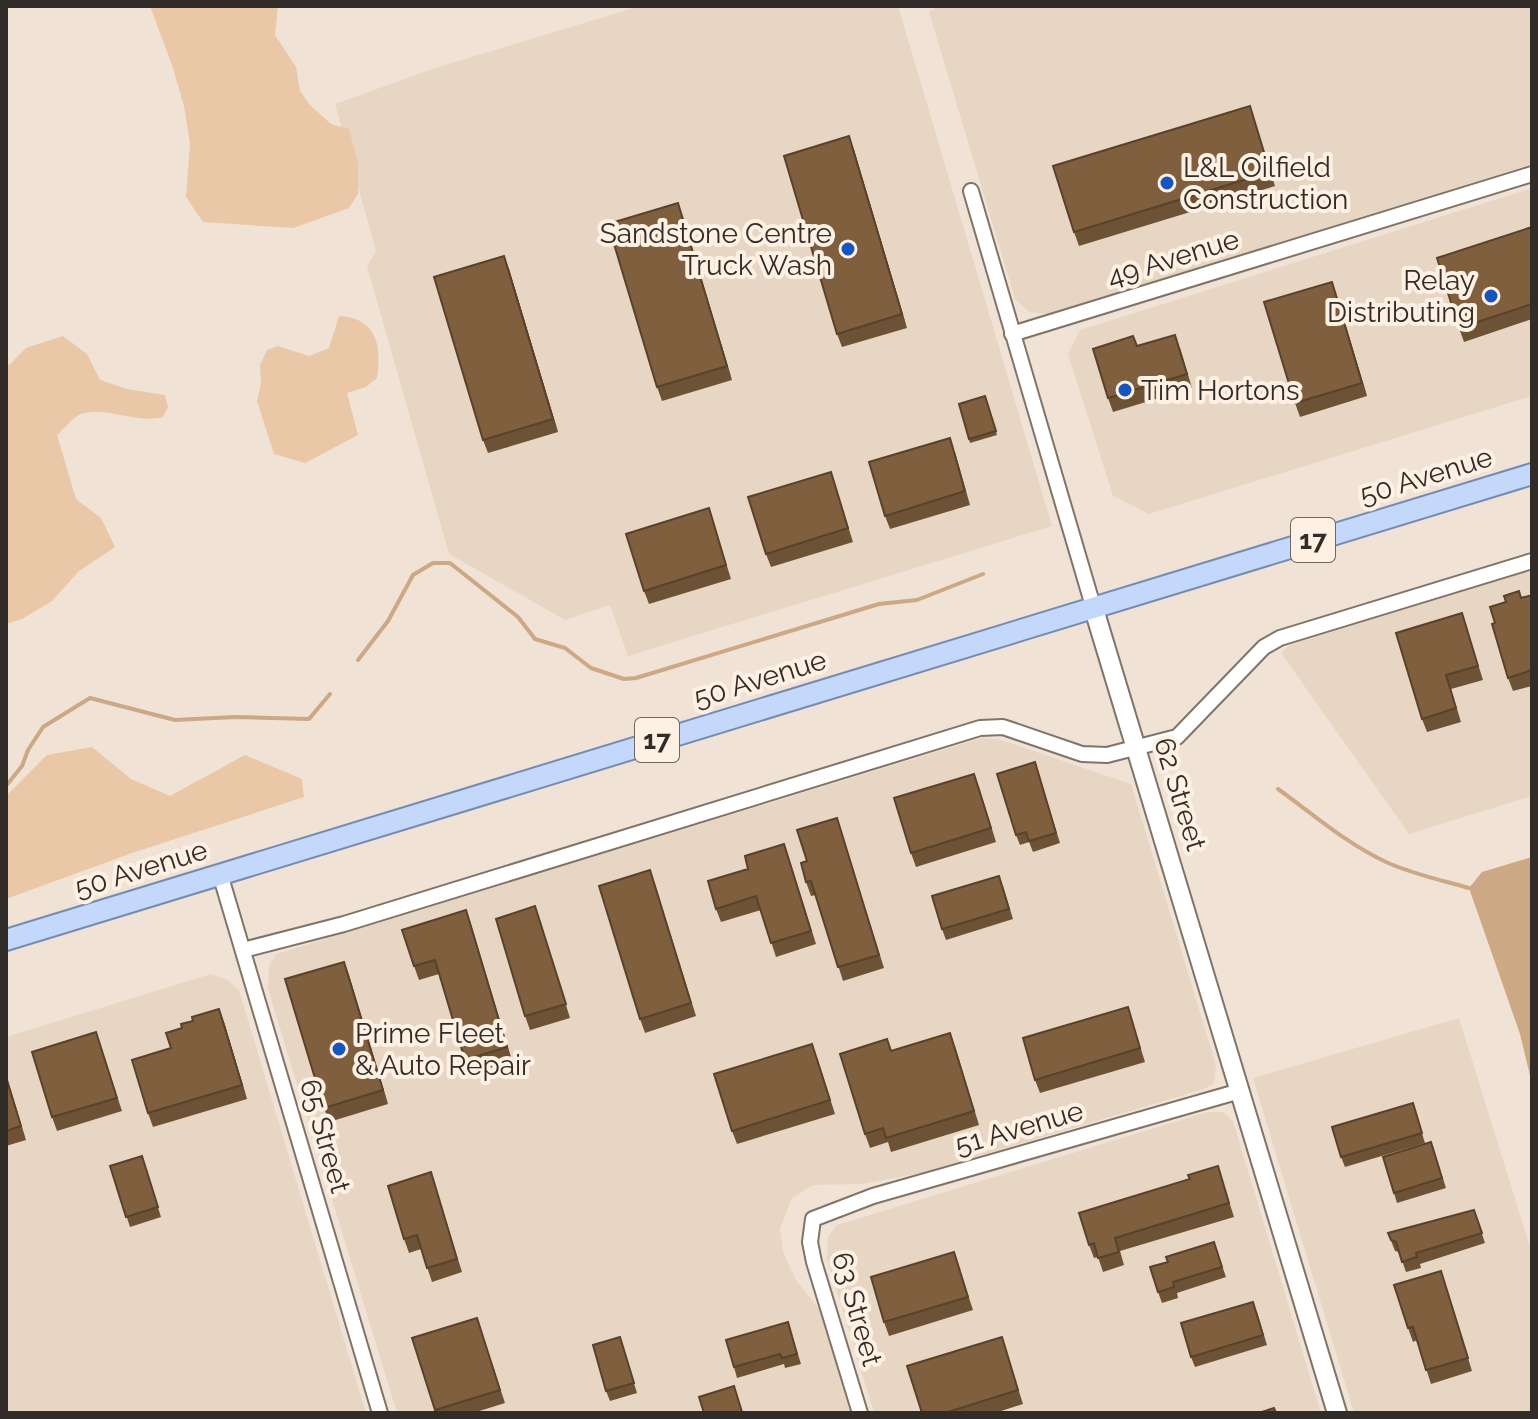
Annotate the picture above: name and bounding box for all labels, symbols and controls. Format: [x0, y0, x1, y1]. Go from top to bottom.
place label: L&L Oilfield Construction [1183, 151, 1348, 216]
marker: L&L Oilfield Construction [1158, 174, 1176, 192]
place label: Sandstone Centre Truck Wash [600, 217, 832, 282]
street label: 49 Avenue [1103, 222, 1243, 294]
marker: Sandstone Centre Truck Wash [839, 240, 857, 258]
place label: Relay Distributing [1327, 264, 1475, 329]
marker: Relay Distributing [1482, 287, 1500, 305]
place label: Tim Hortons [1141, 374, 1300, 407]
marker: Tim Hortons [1116, 381, 1134, 399]
street label: 50 Avenue [1356, 440, 1496, 512]
road number: 17 [1291, 518, 1335, 562]
street label: 50 Avenue [690, 643, 830, 715]
road number: 17 [635, 718, 679, 762]
street label: 62 Street [1147, 734, 1213, 855]
street label: 50 Avenue [71, 833, 211, 905]
place label: Prime Fleet & Auto Repair [355, 1017, 531, 1082]
marker: Prime Fleet & Auto Repair [330, 1040, 348, 1058]
street label: 65 Street [293, 1075, 357, 1197]
street label: 51 Avenue [951, 1094, 1087, 1162]
street label: 63 Street [825, 1248, 889, 1370]

